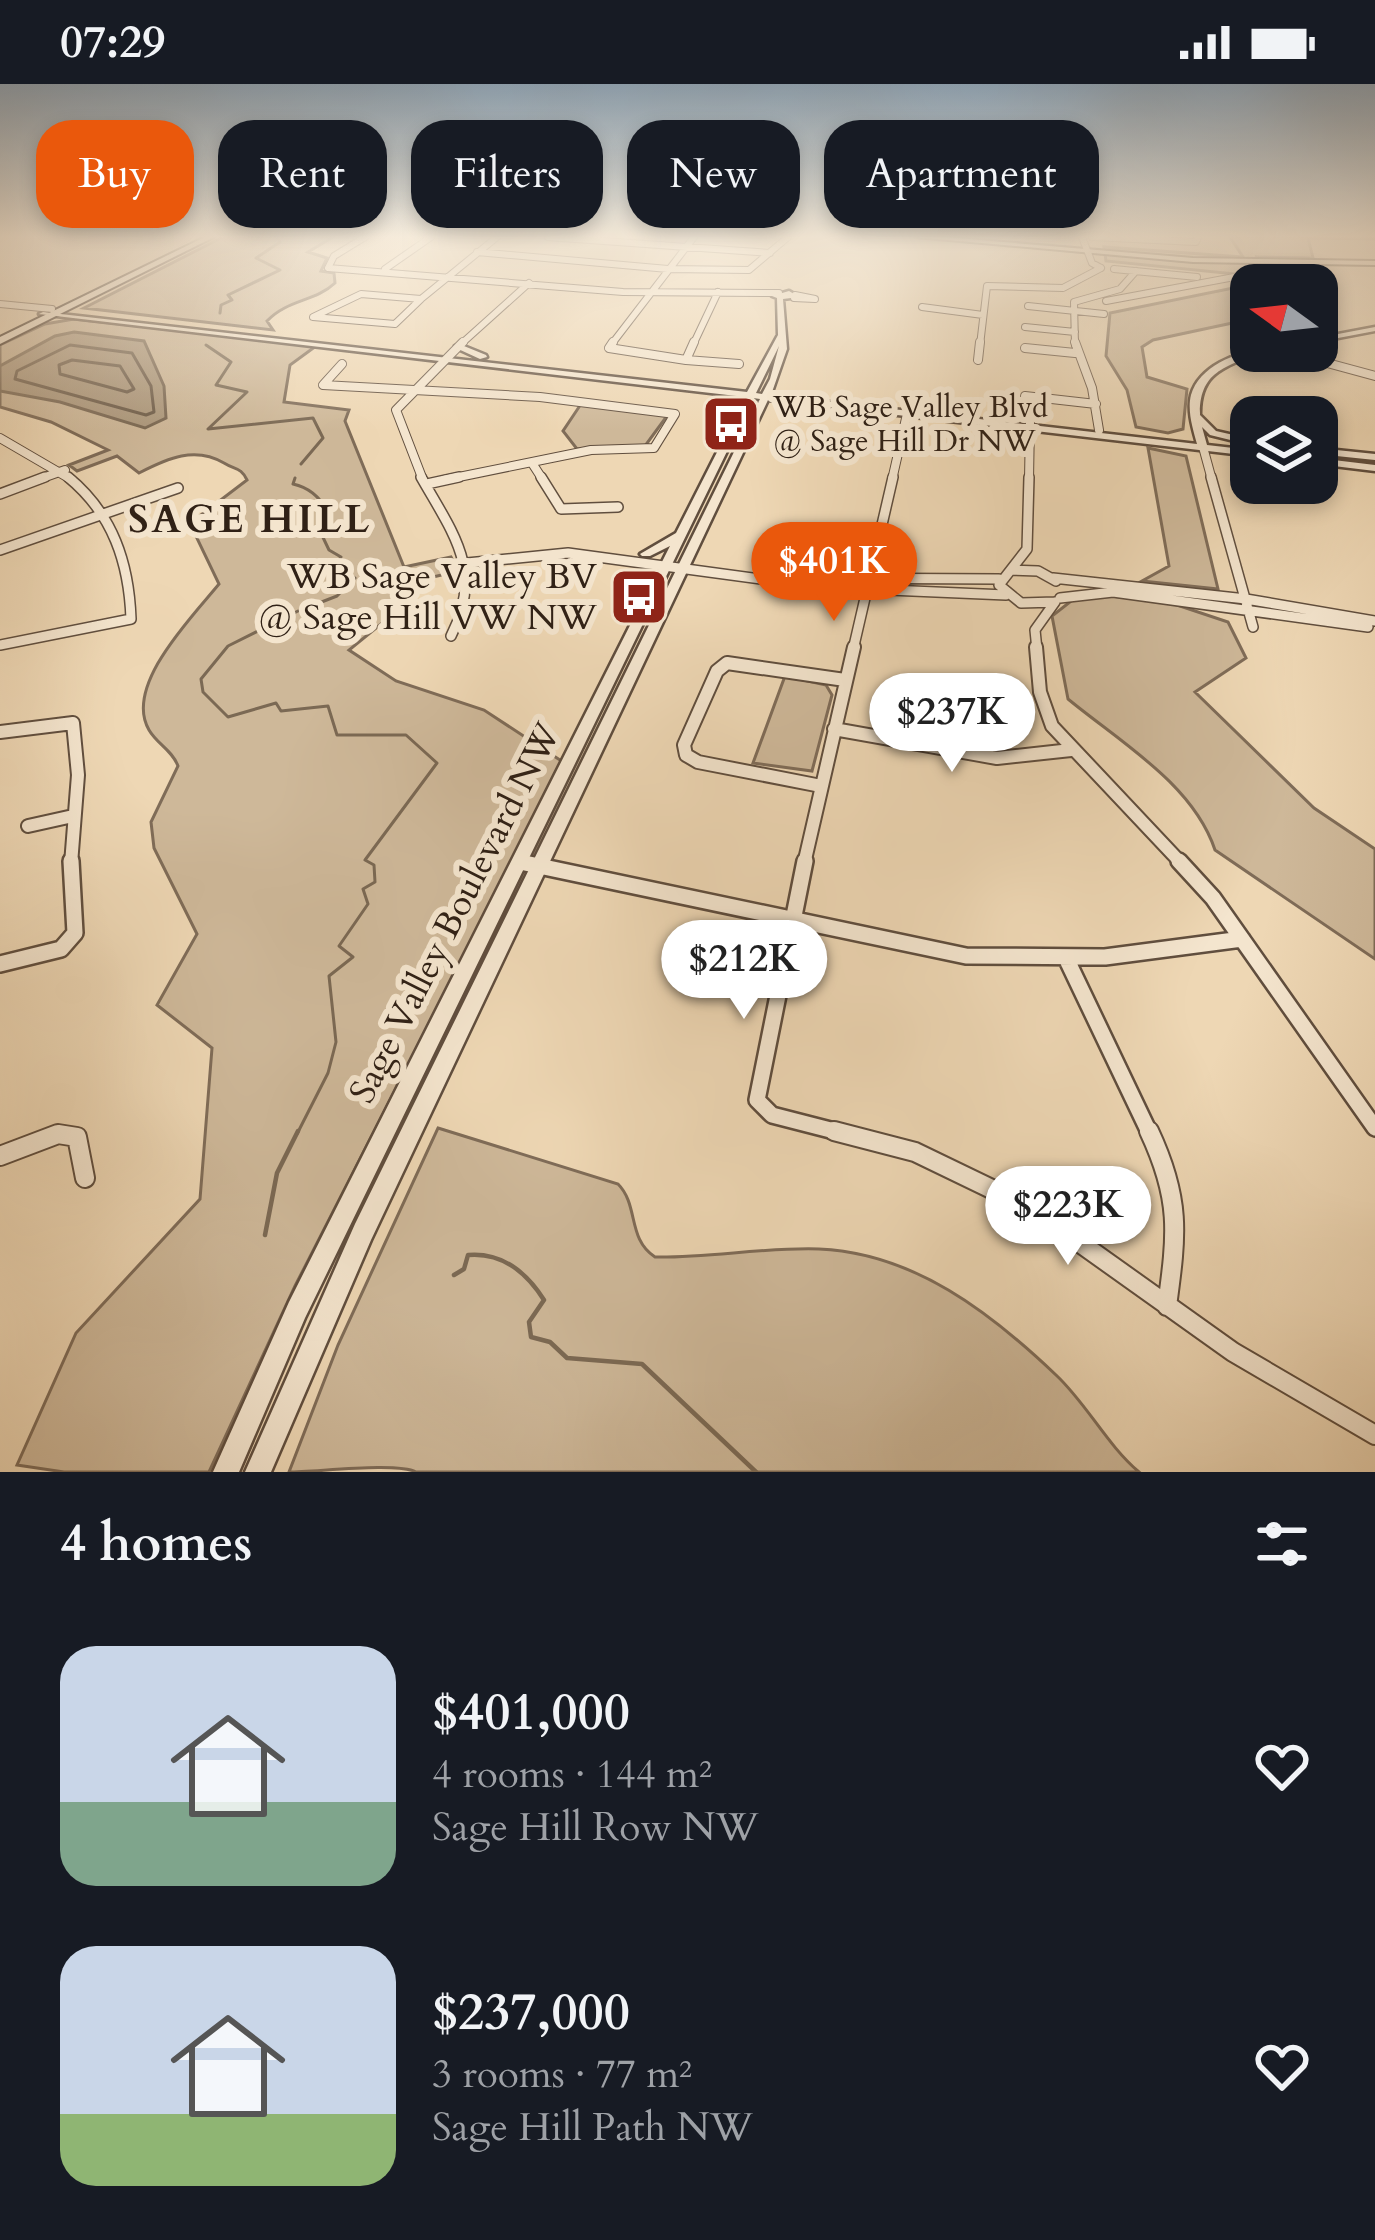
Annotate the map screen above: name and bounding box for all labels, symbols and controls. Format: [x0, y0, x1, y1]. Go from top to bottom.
text: 07:29 [60, 12, 165, 73]
chip: Buy [36, 120, 194, 228]
chip: Rent [218, 120, 387, 228]
chip: Filters [411, 120, 603, 228]
chip: New [627, 120, 800, 228]
chip: Apartment [824, 120, 1099, 228]
north arrow [1230, 264, 1338, 372]
map controls [1230, 264, 1338, 504]
place label: WB Sage Valley Blvd @ Sage Hill Dr NW [772, 387, 1048, 462]
bus stop icon: WB Sage Valley Blvd @ Sage Hill Dr NW [700, 393, 762, 455]
button: layers [1230, 396, 1338, 504]
district label: SAGE HILL [128, 493, 372, 546]
pin: $401K [750, 522, 918, 624]
text: $401K [778, 534, 890, 587]
place label: WB Sage Valley BV @ Sage Hill VW NW [258, 552, 598, 642]
bus stop icon: WB Sage Valley BV @ Sage Hill VW NW [608, 566, 670, 628]
pin: $237K [868, 673, 1036, 775]
text: $237K [896, 685, 1008, 738]
street label: Sage Valley Boulevard NW [338, 714, 572, 1111]
pin: $212K [660, 920, 828, 1022]
text: $212K [688, 932, 800, 985]
pin: $223K [984, 1166, 1152, 1268]
text: $223K [1012, 1178, 1124, 1231]
text: 4 homes [60, 1509, 252, 1579]
icon: filters [1249, 1511, 1315, 1577]
text: $401,000 [432, 1678, 630, 1748]
icon: home [156, 1694, 300, 1838]
icon: heart [1249, 1733, 1315, 1799]
text: 4 rooms · 144 m² [432, 1748, 712, 1801]
text: Sage Hill Row NW [432, 1801, 759, 1854]
text: $237,000 [432, 1978, 630, 2048]
icon: home [156, 1994, 300, 2138]
icon: heart [1249, 2033, 1315, 2099]
text: 3 rooms · 77 m² [432, 2048, 692, 2101]
text: Sage Hill Path NW [432, 2101, 753, 2154]

